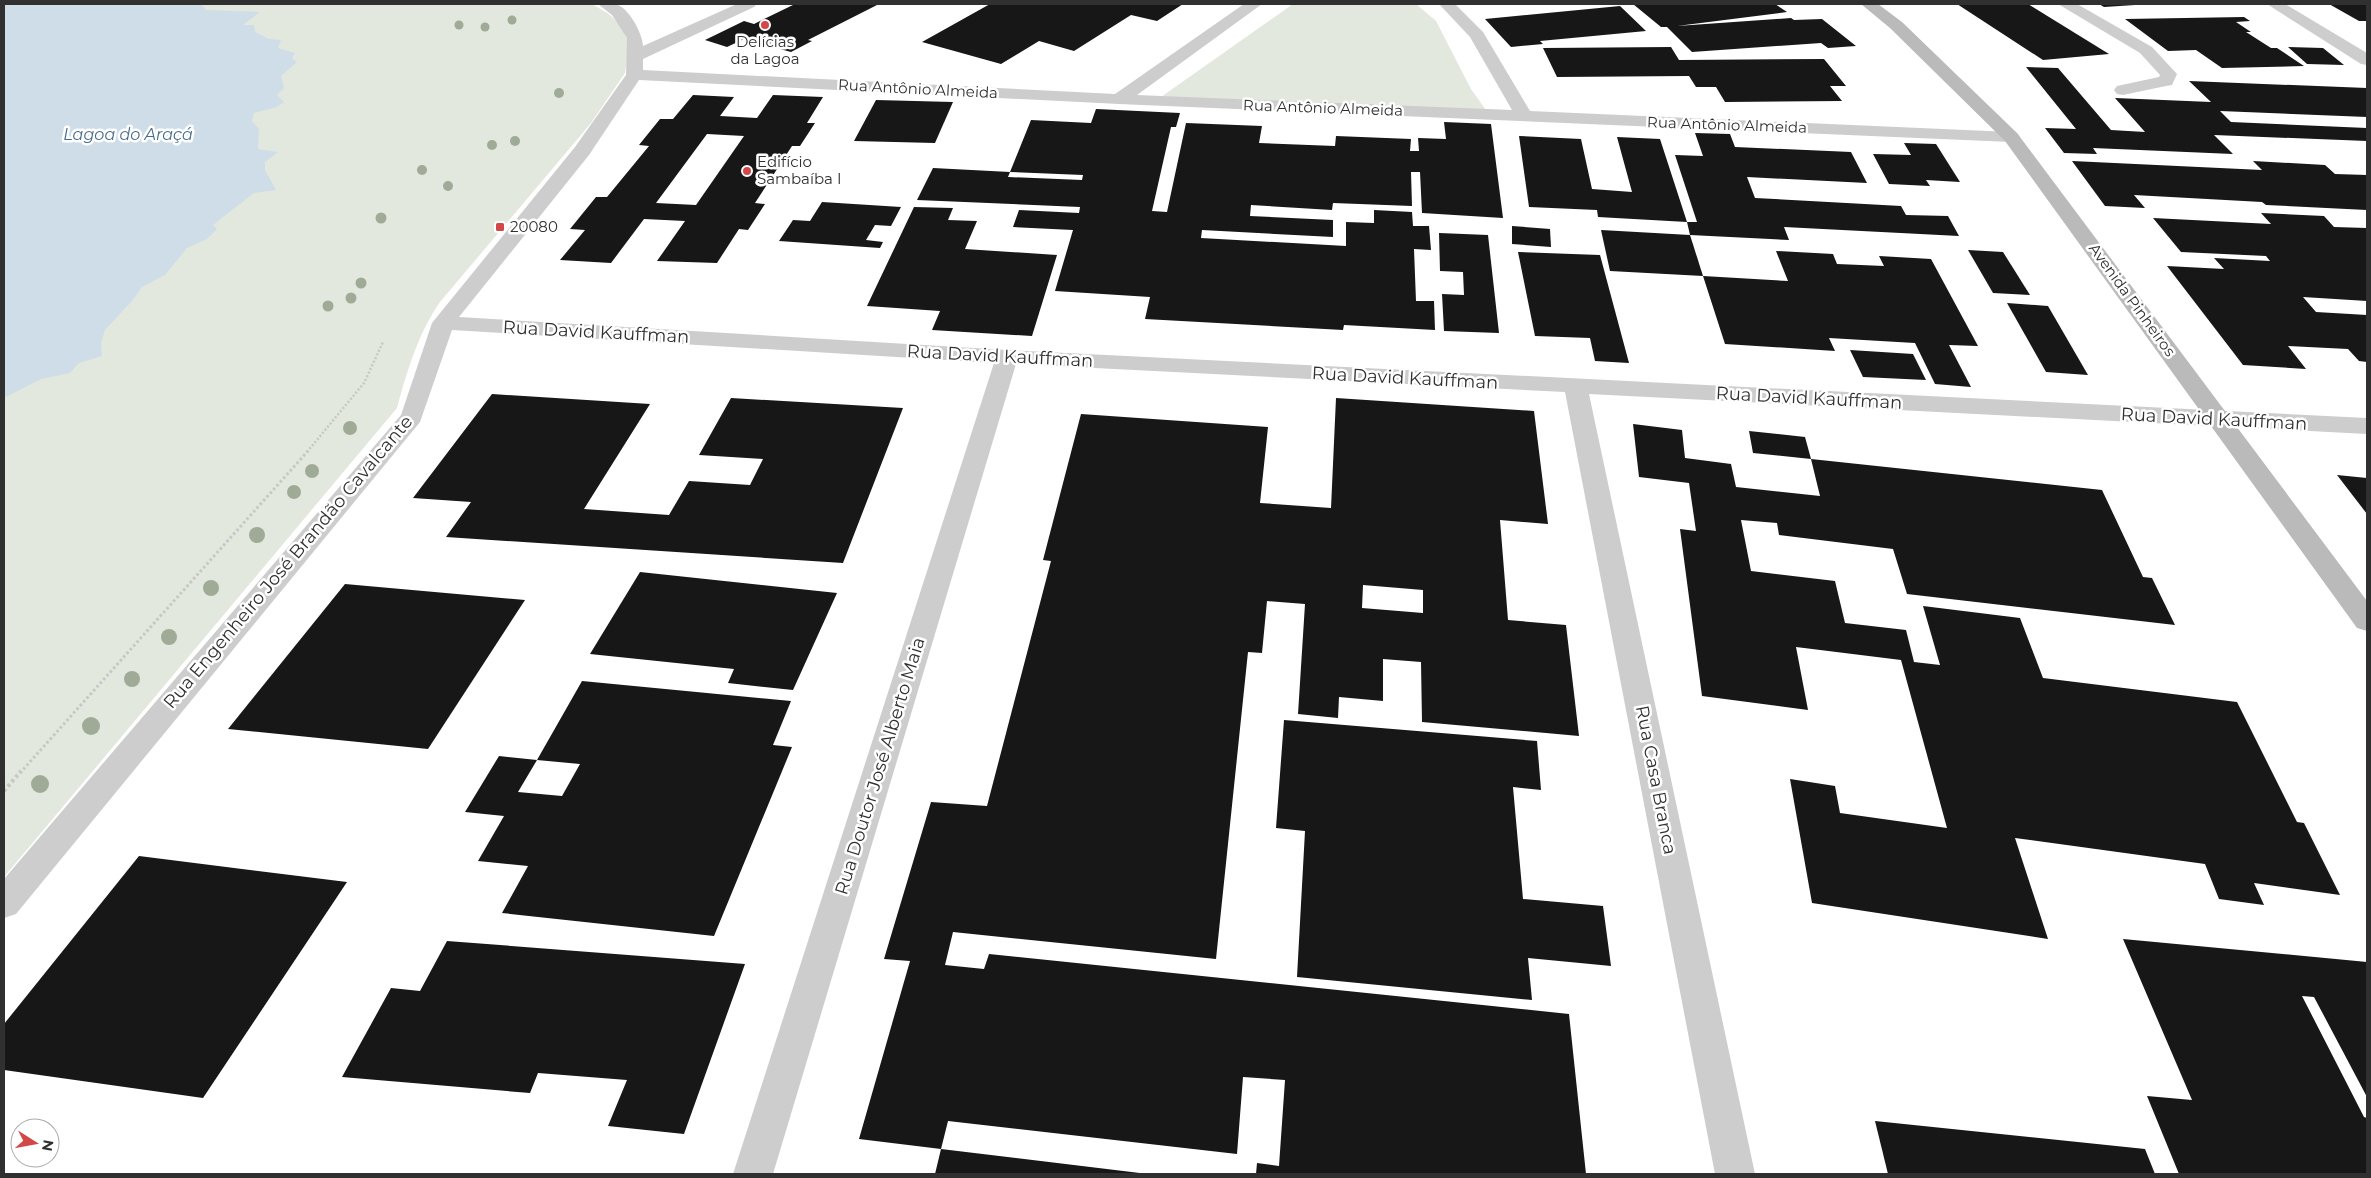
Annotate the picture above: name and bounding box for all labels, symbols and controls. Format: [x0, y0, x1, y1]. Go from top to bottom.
marker: Delícias da Lagoa [759, 19, 771, 31]
place label: Delícias da Lagoa [730, 32, 800, 68]
street label: Rua Antônio Almeida [838, 75, 998, 102]
street label: Rua Antônio Almeida [1243, 95, 1403, 120]
street label: Rua Antônio Almeida [1647, 112, 1807, 137]
water label: Lagoa do Araçá [63, 125, 193, 144]
place label: Edifício Sambaíba I [757, 152, 841, 188]
marker: Edifício Sambaíba I [741, 165, 753, 177]
place label: 20080 [510, 217, 558, 236]
marker: 20080 [494, 221, 506, 233]
street label: Avenida Pinheiros [2085, 239, 2180, 360]
street label: Rua David Kauffman [502, 316, 690, 348]
street label: Rua David Kauffman [906, 340, 1094, 372]
street label: Rua David Kauffman [1311, 362, 1499, 394]
street label: Rua David Kauffman [1715, 382, 1903, 414]
street label: Rua David Kauffman [2120, 403, 2308, 435]
street label: Rua Engenheiro José Brandão Cavalcante [159, 411, 417, 713]
street label: Rua Doutor José Alberto Maia [830, 635, 930, 897]
street label: Rua Casa Branca [1631, 704, 1681, 856]
north arrow [10, 1118, 60, 1168]
text: N [38, 1138, 58, 1153]

